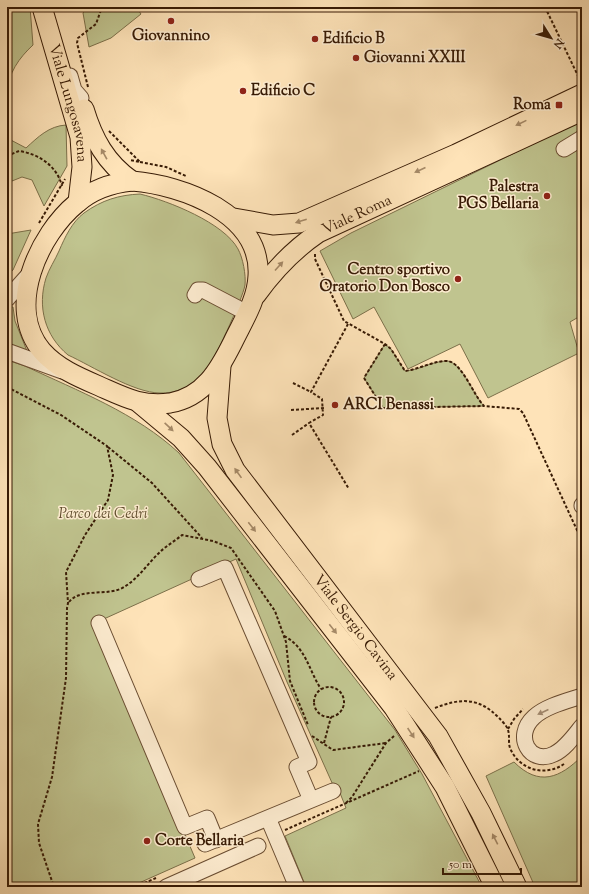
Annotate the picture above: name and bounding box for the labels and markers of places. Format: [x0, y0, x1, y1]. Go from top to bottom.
marker: Giovannino [166, 16, 176, 26]
place label: Giovannino [132, 26, 210, 47]
place label: Edificio B [323, 29, 385, 50]
marker: Edificio B [310, 34, 320, 44]
place label: Giovanni XXIII [364, 48, 466, 69]
marker: Giovanni XXIII [351, 53, 361, 63]
place label: Edificio C [251, 81, 315, 102]
marker: Edificio C [238, 86, 248, 96]
place label: Roma [513, 95, 551, 116]
marker: Roma [554, 100, 564, 110]
place label: Palestra PGS Bellaria [458, 177, 539, 215]
marker: Palestra PGS Bellaria [542, 191, 552, 201]
place label: Centro sportivo Oratorio Don Bosco [320, 260, 450, 298]
marker: Centro sportivo Oratorio Don Bosco [453, 274, 463, 284]
place label: ARCI Benassi [343, 395, 435, 416]
marker: ARCI Benassi [330, 400, 340, 410]
place label: Corte Bellaria [155, 831, 244, 852]
marker: Corte Bellaria [142, 836, 152, 846]

